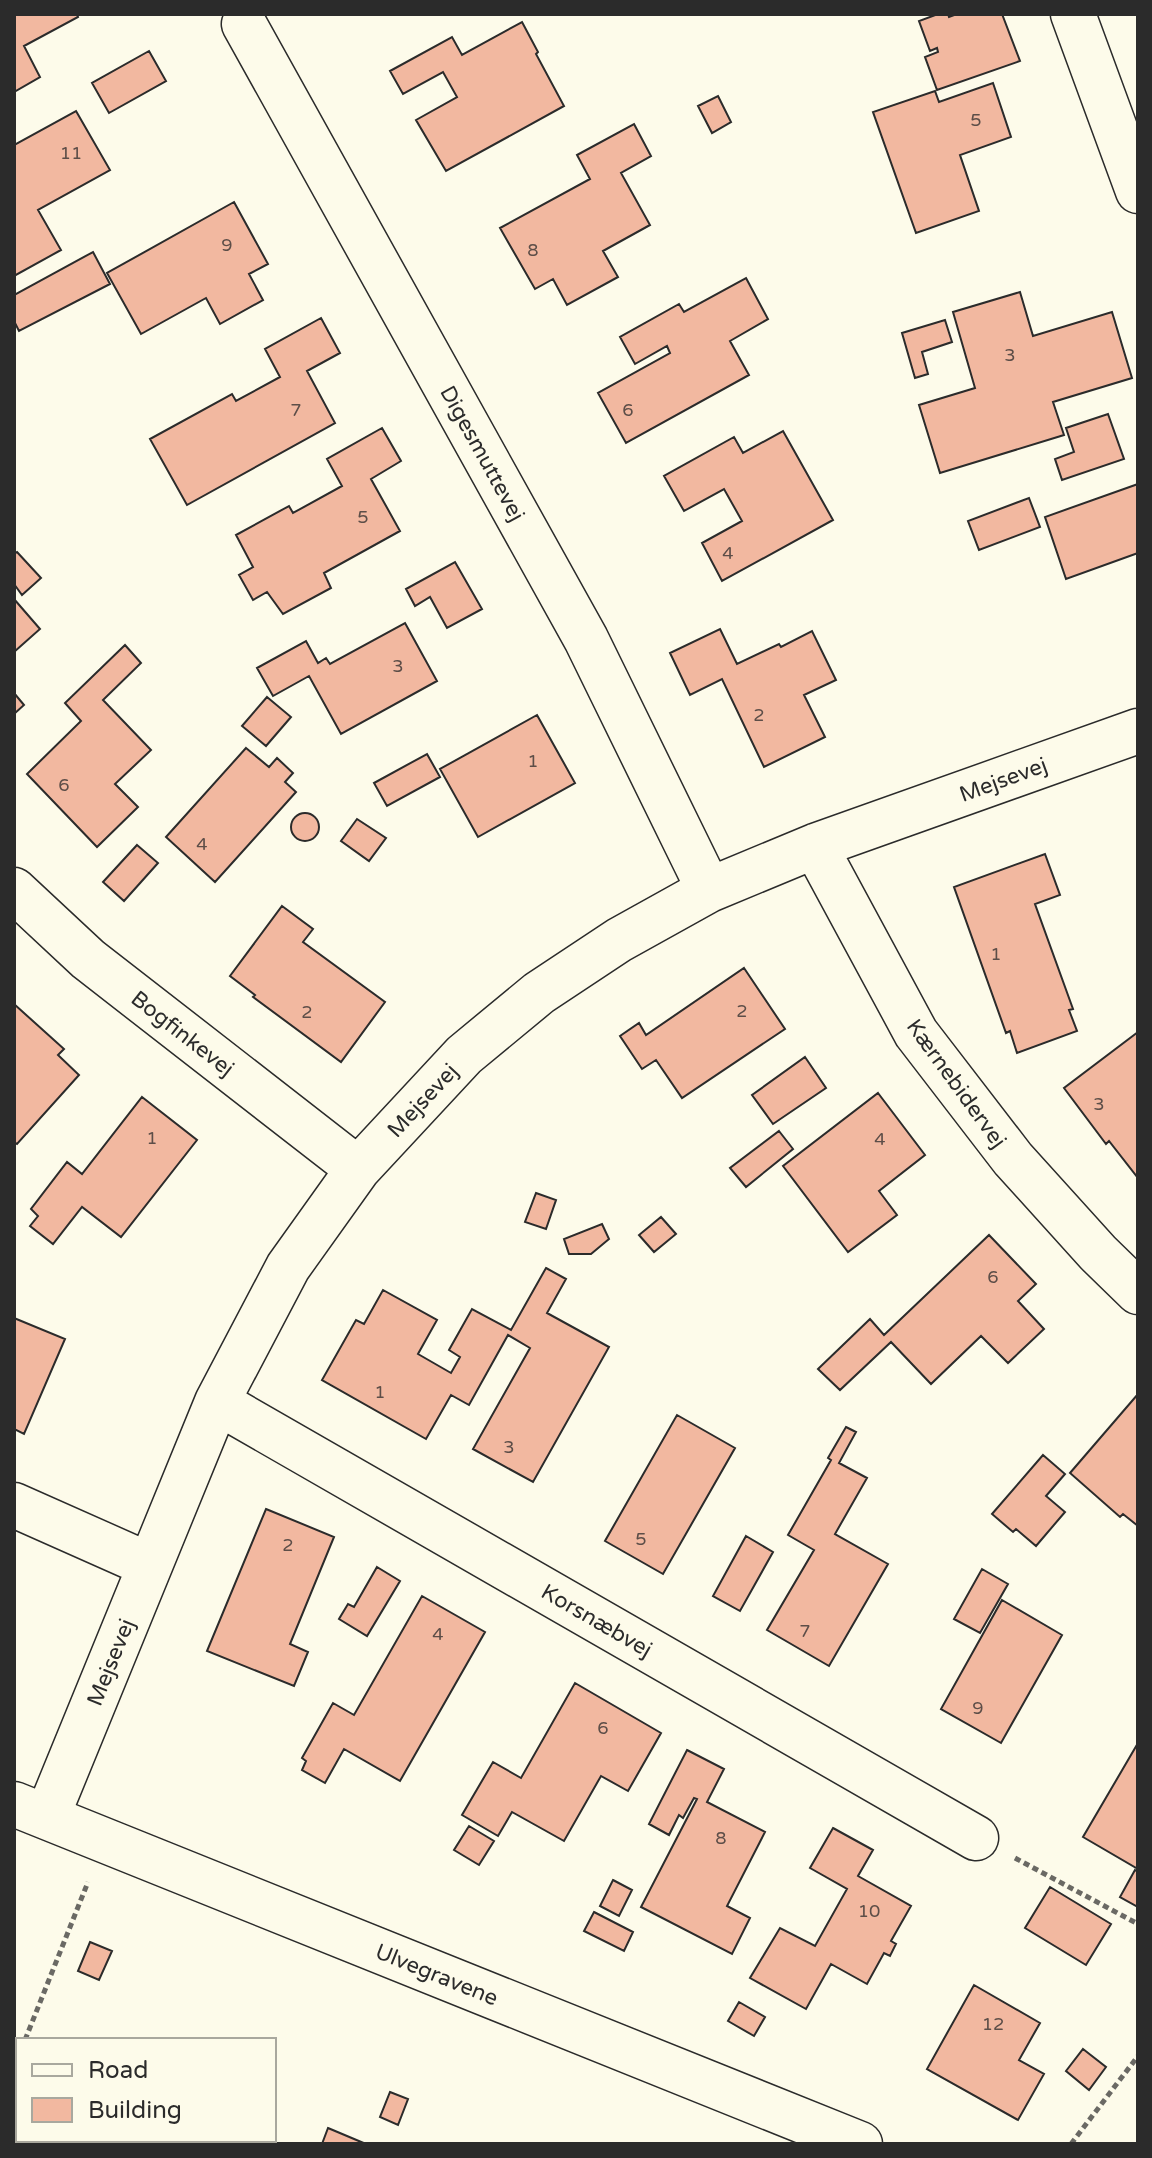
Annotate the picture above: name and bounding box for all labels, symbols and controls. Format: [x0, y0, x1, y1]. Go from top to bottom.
house number: 5 [970, 109, 982, 131]
house number: 11 [60, 142, 82, 164]
house number: 9 [221, 234, 233, 256]
house number: 8 [527, 239, 539, 261]
house number: 3 [1004, 344, 1016, 366]
street label: Digesmuttevej [434, 381, 530, 526]
house number: 7 [290, 399, 302, 421]
house number: 6 [622, 399, 634, 421]
house number: 5 [357, 506, 369, 528]
house number: 4 [722, 542, 734, 564]
house number: 3 [392, 655, 404, 677]
house number: 2 [753, 704, 765, 726]
house number: 1 [527, 750, 539, 772]
street label: Mejsevej [956, 752, 1051, 808]
house number: 6 [58, 774, 70, 796]
house number: 4 [196, 833, 208, 855]
house number: 1 [990, 943, 1002, 965]
street label: Bogfinkevej [126, 986, 239, 1082]
house number: 2 [736, 1000, 748, 1022]
house number: 2 [301, 1001, 313, 1023]
street label: Kærnebidervej [901, 1014, 1012, 1153]
street label: Mejsevej [382, 1058, 463, 1143]
house number: 3 [1093, 1093, 1105, 1115]
house number: 1 [146, 1127, 158, 1149]
house number: 4 [874, 1128, 886, 1150]
house number: 6 [987, 1266, 999, 1288]
house number: 1 [374, 1381, 386, 1403]
house number: 3 [503, 1436, 515, 1458]
house number: 5 [635, 1528, 647, 1550]
house number: 2 [282, 1534, 294, 1556]
street label: Korsnæbvej [536, 1579, 657, 1663]
street label: Mejsevej [82, 1615, 140, 1710]
house number: 7 [799, 1620, 811, 1642]
house number: 4 [432, 1623, 444, 1645]
house number: 9 [972, 1697, 984, 1719]
house number: 6 [597, 1717, 609, 1739]
house number: 8 [715, 1827, 727, 1849]
house number: 10 [858, 1900, 880, 1922]
street label: Ulvegravene [371, 1939, 502, 2011]
house number: 12 [982, 2013, 1004, 2035]
legend [16, 2038, 276, 2142]
text: Road [88, 2056, 148, 2085]
text: Building [88, 2096, 182, 2125]

